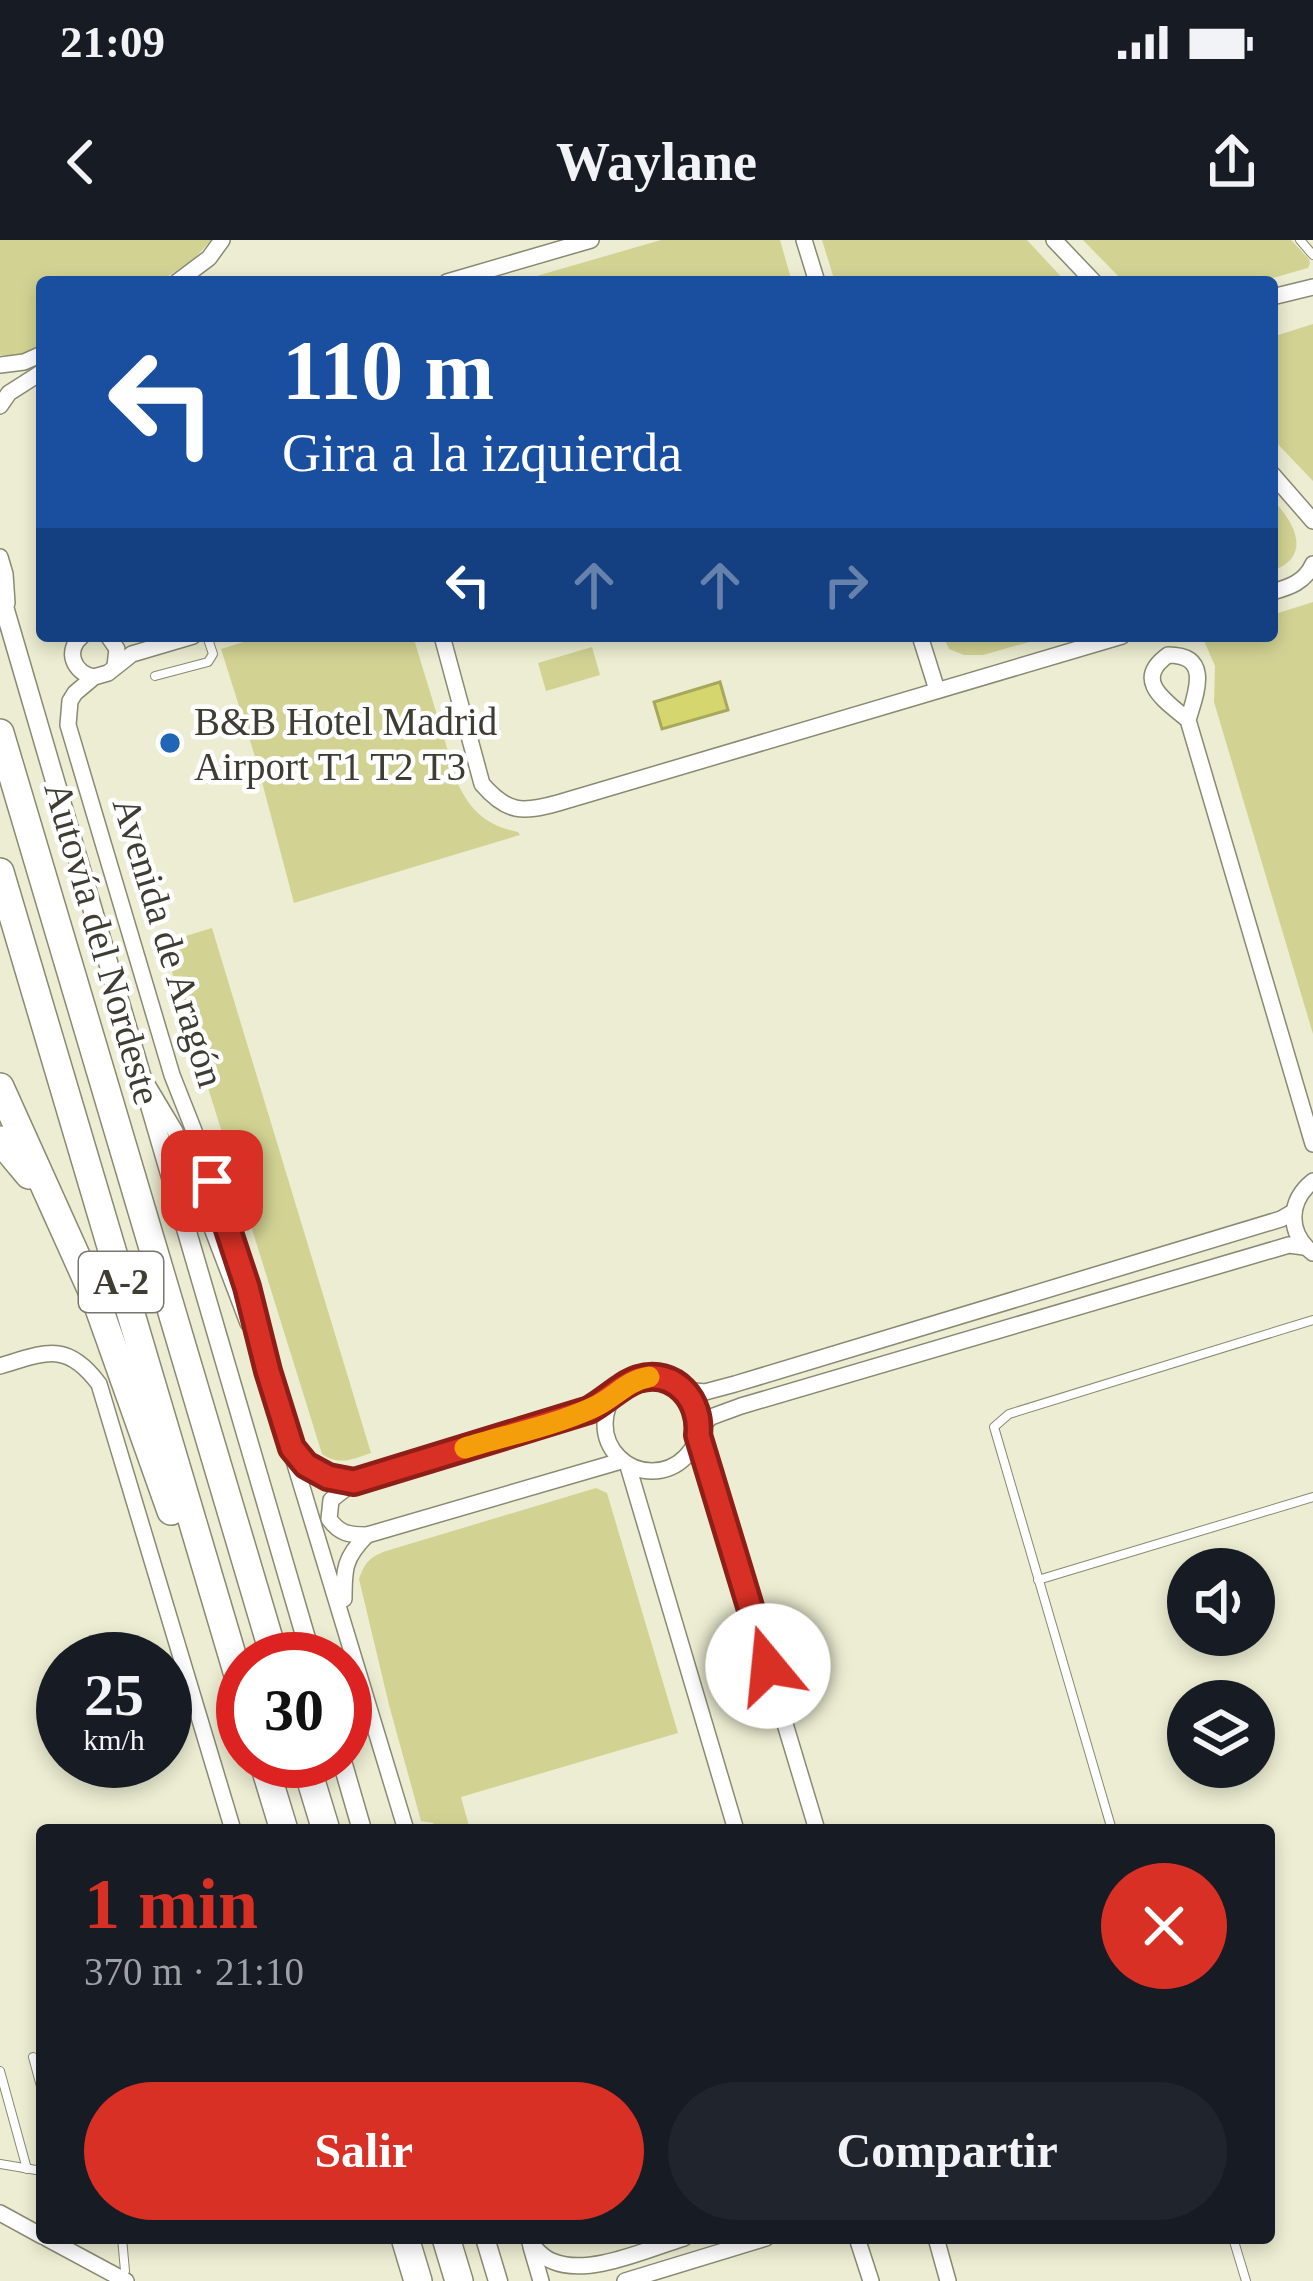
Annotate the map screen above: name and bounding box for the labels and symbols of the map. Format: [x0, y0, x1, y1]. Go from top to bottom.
place label: B&B Hotel Madrid Airport T1 T2 T3 [194, 700, 498, 789]
marker: B&B Hotel Madrid Airport T1 T2 T3 [157, 730, 183, 756]
street label: Autovía del Nordeste [36, 777, 170, 1109]
street label: Avenida de Aragón [104, 792, 233, 1092]
pin [161, 1130, 263, 1232]
road number: A-2 [79, 1252, 163, 1312]
position arrow [705, 1603, 831, 1729]
speed limit sign: 30 [216, 1632, 372, 1788]

